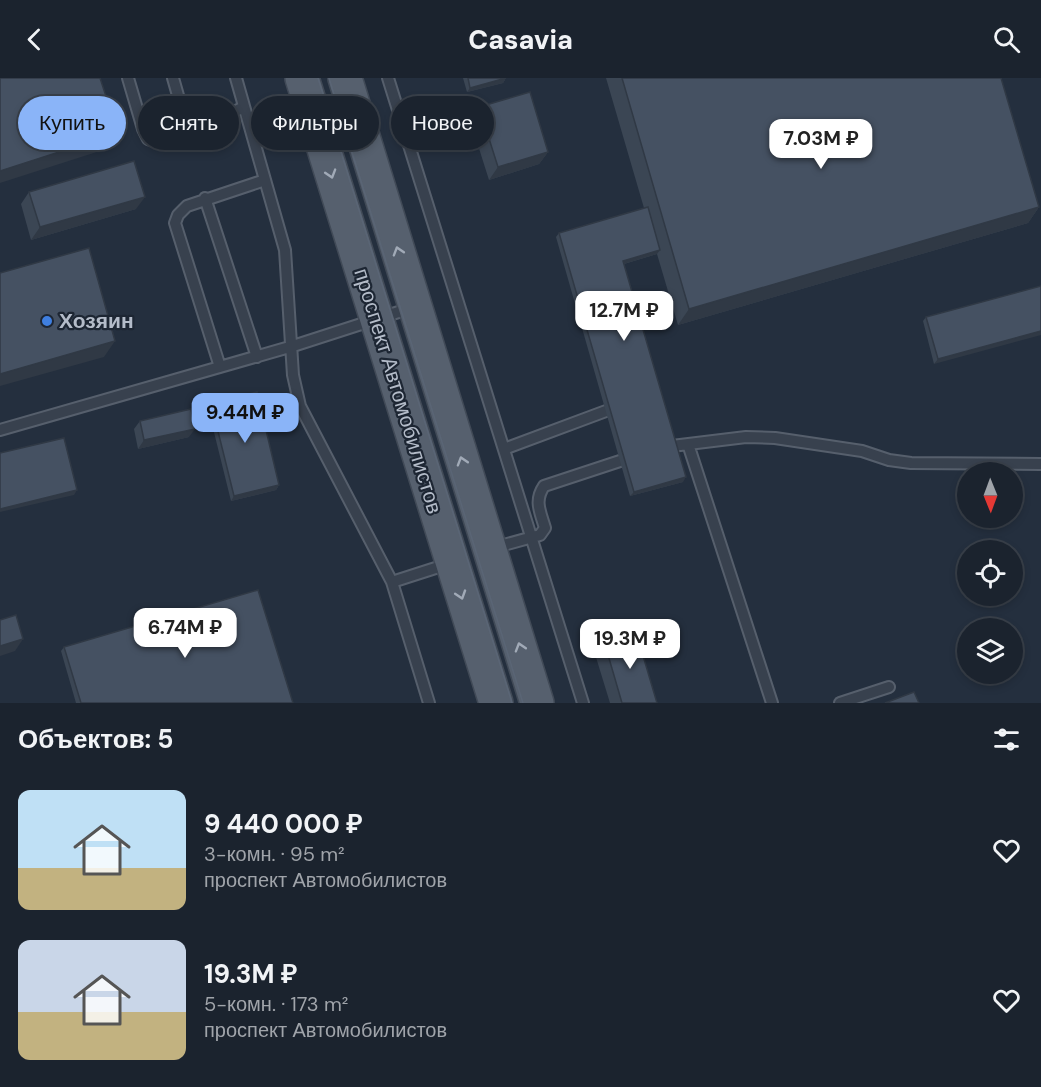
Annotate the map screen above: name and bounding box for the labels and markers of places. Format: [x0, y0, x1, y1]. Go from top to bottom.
pin: 7.03M ₽ [766, 119, 876, 170]
pin: 12.7M ₽ [569, 291, 679, 342]
place label: Хозяин [59, 307, 134, 335]
marker: Хозяин [40, 314, 54, 328]
pin: 9.44M ₽ [190, 393, 300, 444]
pin: 6.74M ₽ [130, 608, 240, 659]
pin: 19.3M ₽ [575, 619, 685, 670]

